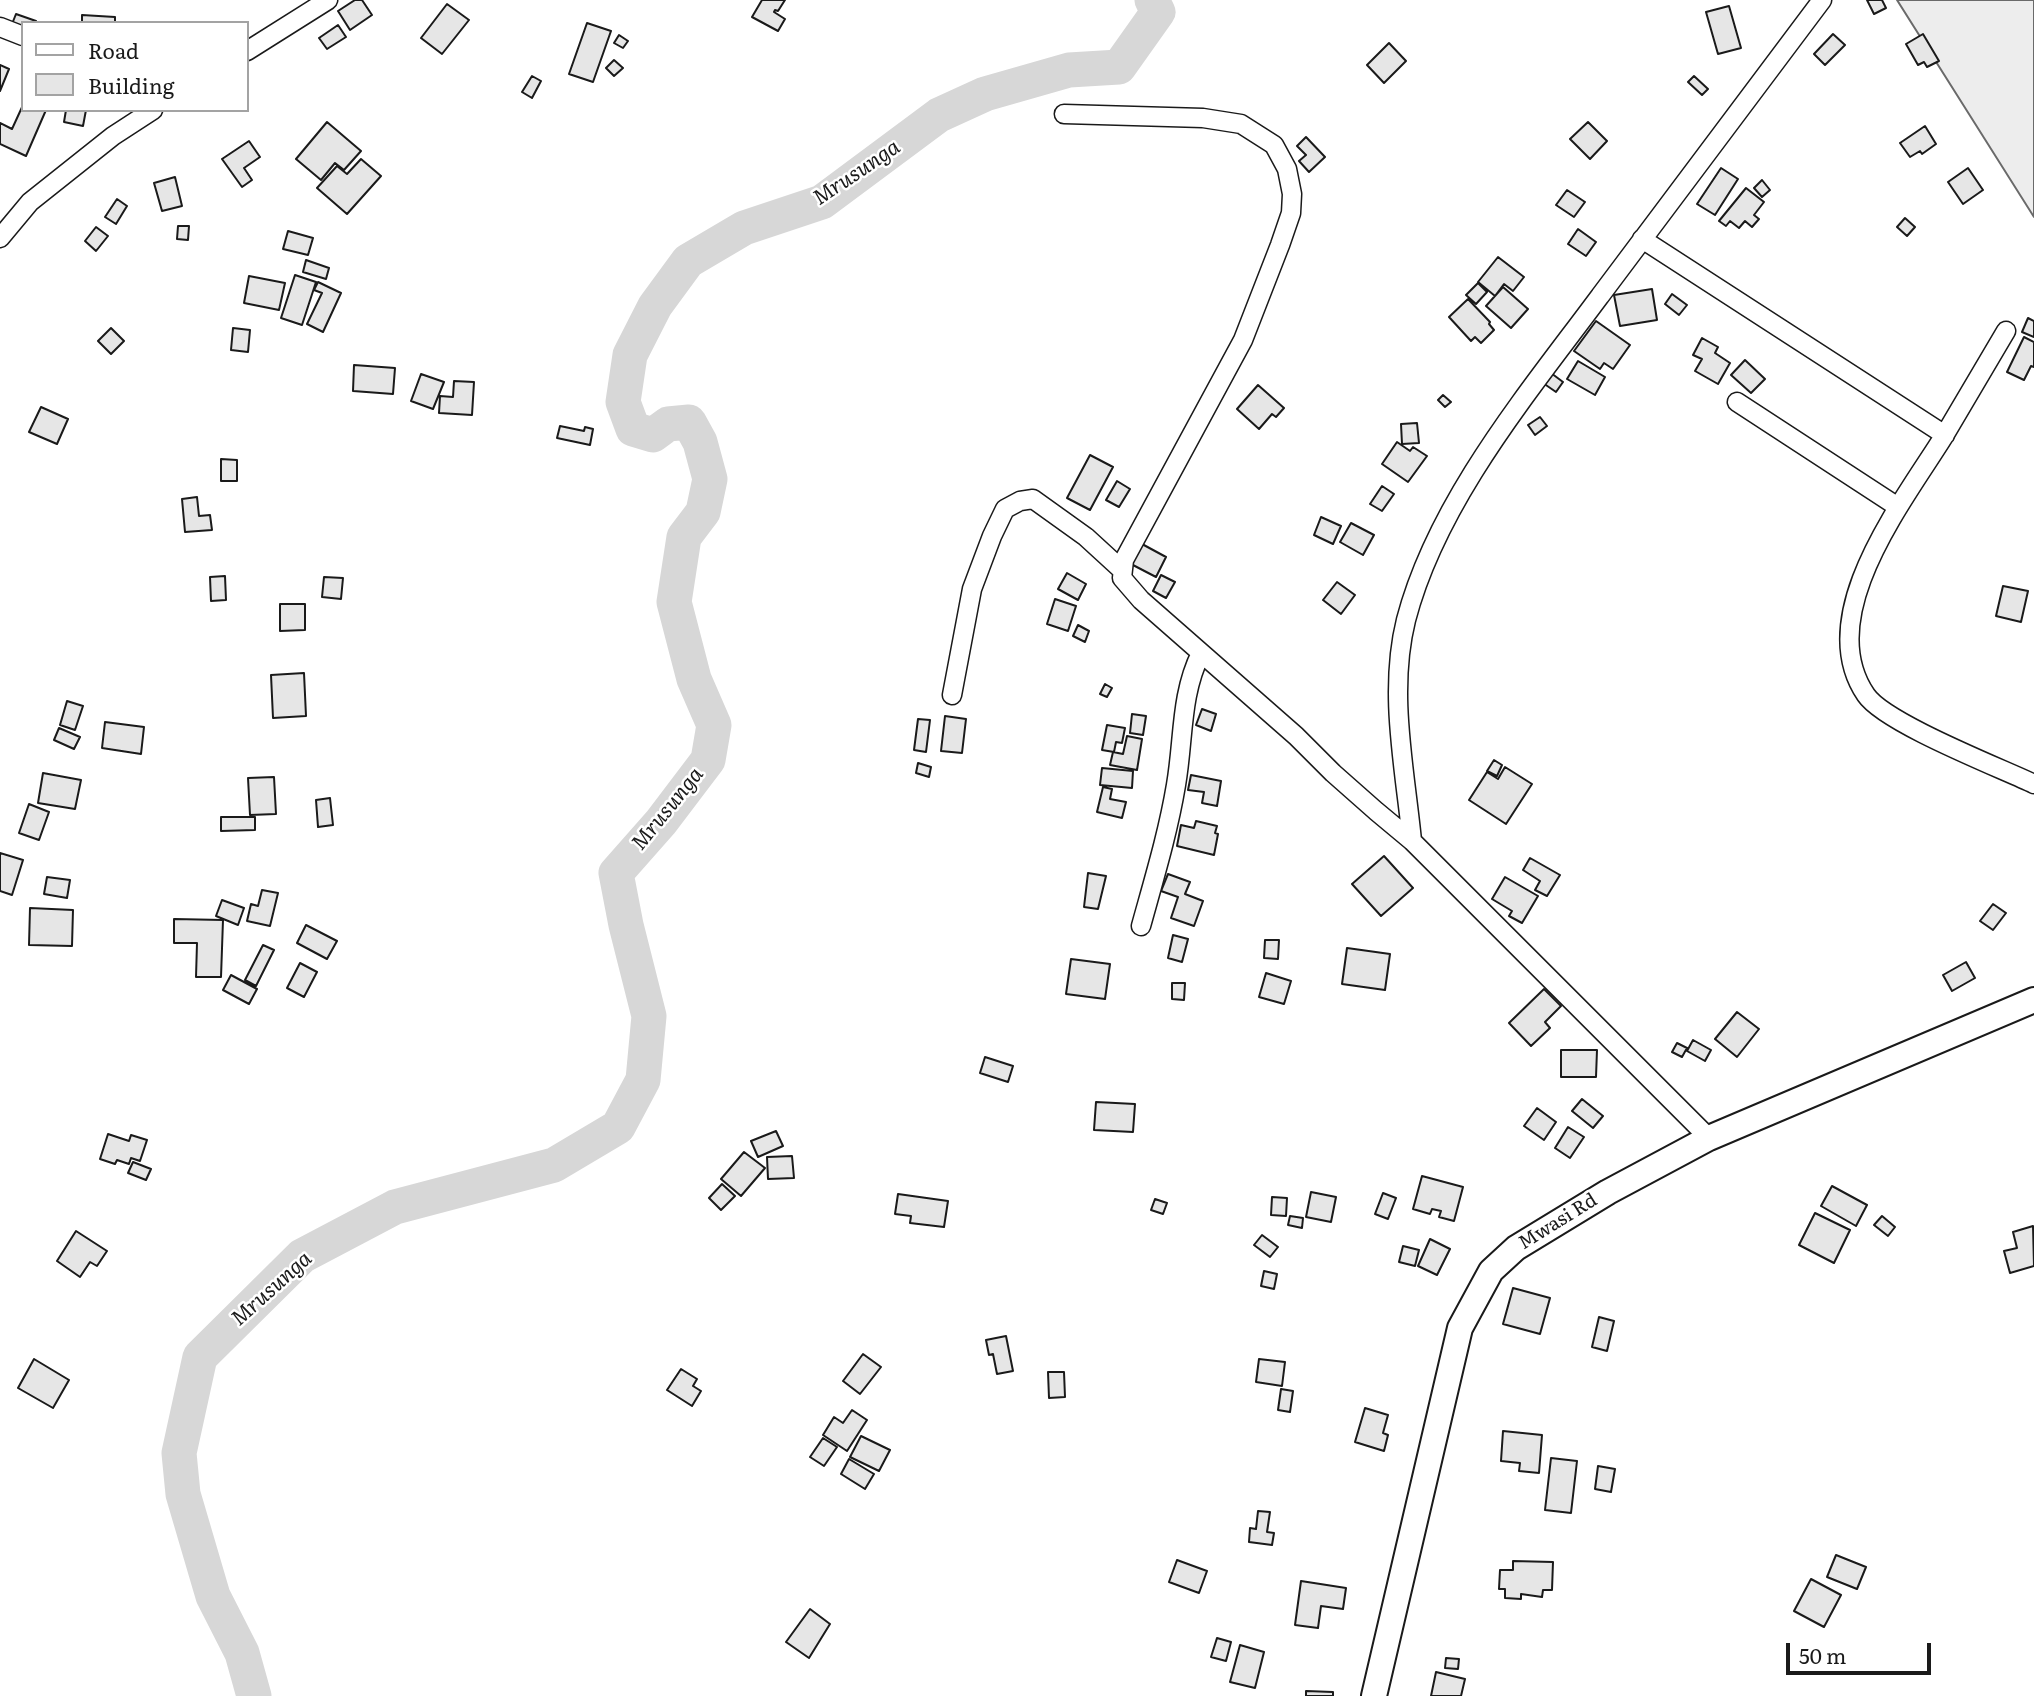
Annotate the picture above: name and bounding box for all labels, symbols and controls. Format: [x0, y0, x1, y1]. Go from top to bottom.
legend [21, 21, 248, 112]
text: Road [88, 34, 139, 65]
text: Building [88, 69, 174, 100]
water label: Mrusunga [809, 135, 905, 211]
water label: Mrusunga [627, 763, 709, 855]
street label: Mwasi Rd [1515, 1189, 1601, 1255]
water label: Mrusunga [227, 1246, 317, 1332]
scale bar [1789, 1630, 1934, 1674]
text: 50 m [1799, 1639, 1846, 1670]

